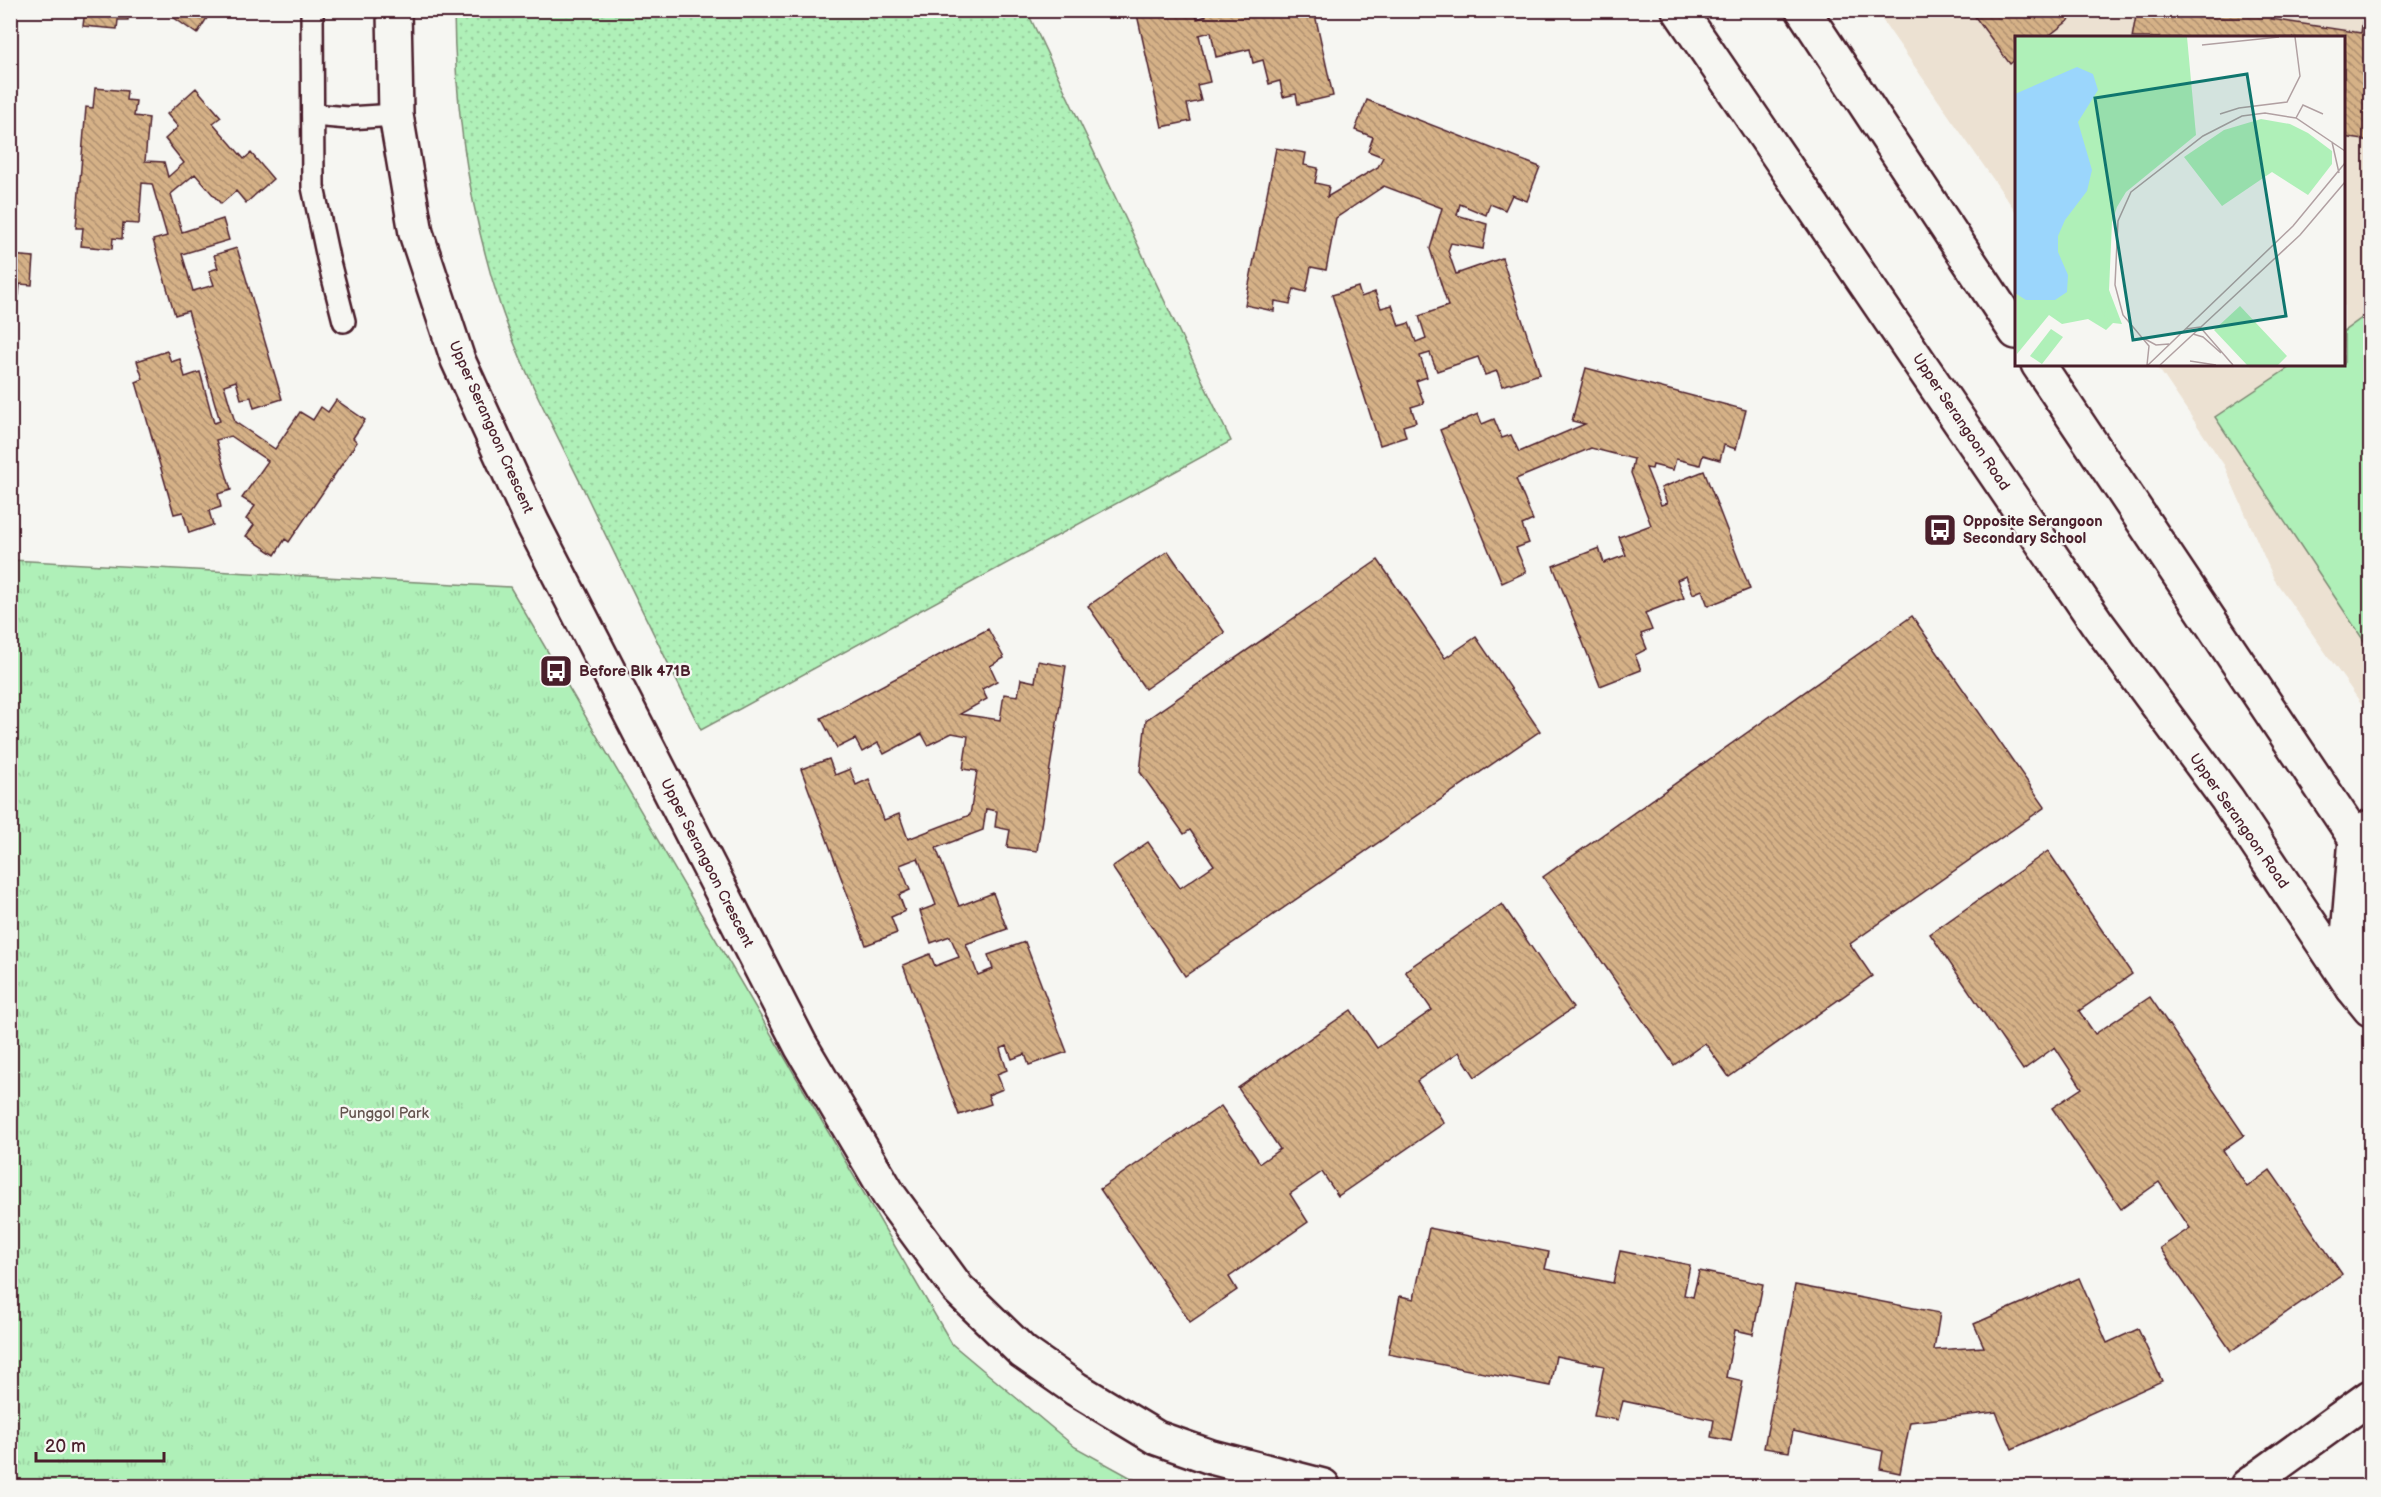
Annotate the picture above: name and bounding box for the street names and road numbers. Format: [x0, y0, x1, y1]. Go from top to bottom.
street label: Upper Serangoon Crescent [444, 338, 538, 517]
street label: Upper Serangoon Road [1908, 350, 2014, 494]
street label: Upper Serangoon Road [2185, 750, 2293, 892]
street label: Upper Serangoon Crescent [656, 775, 758, 951]

